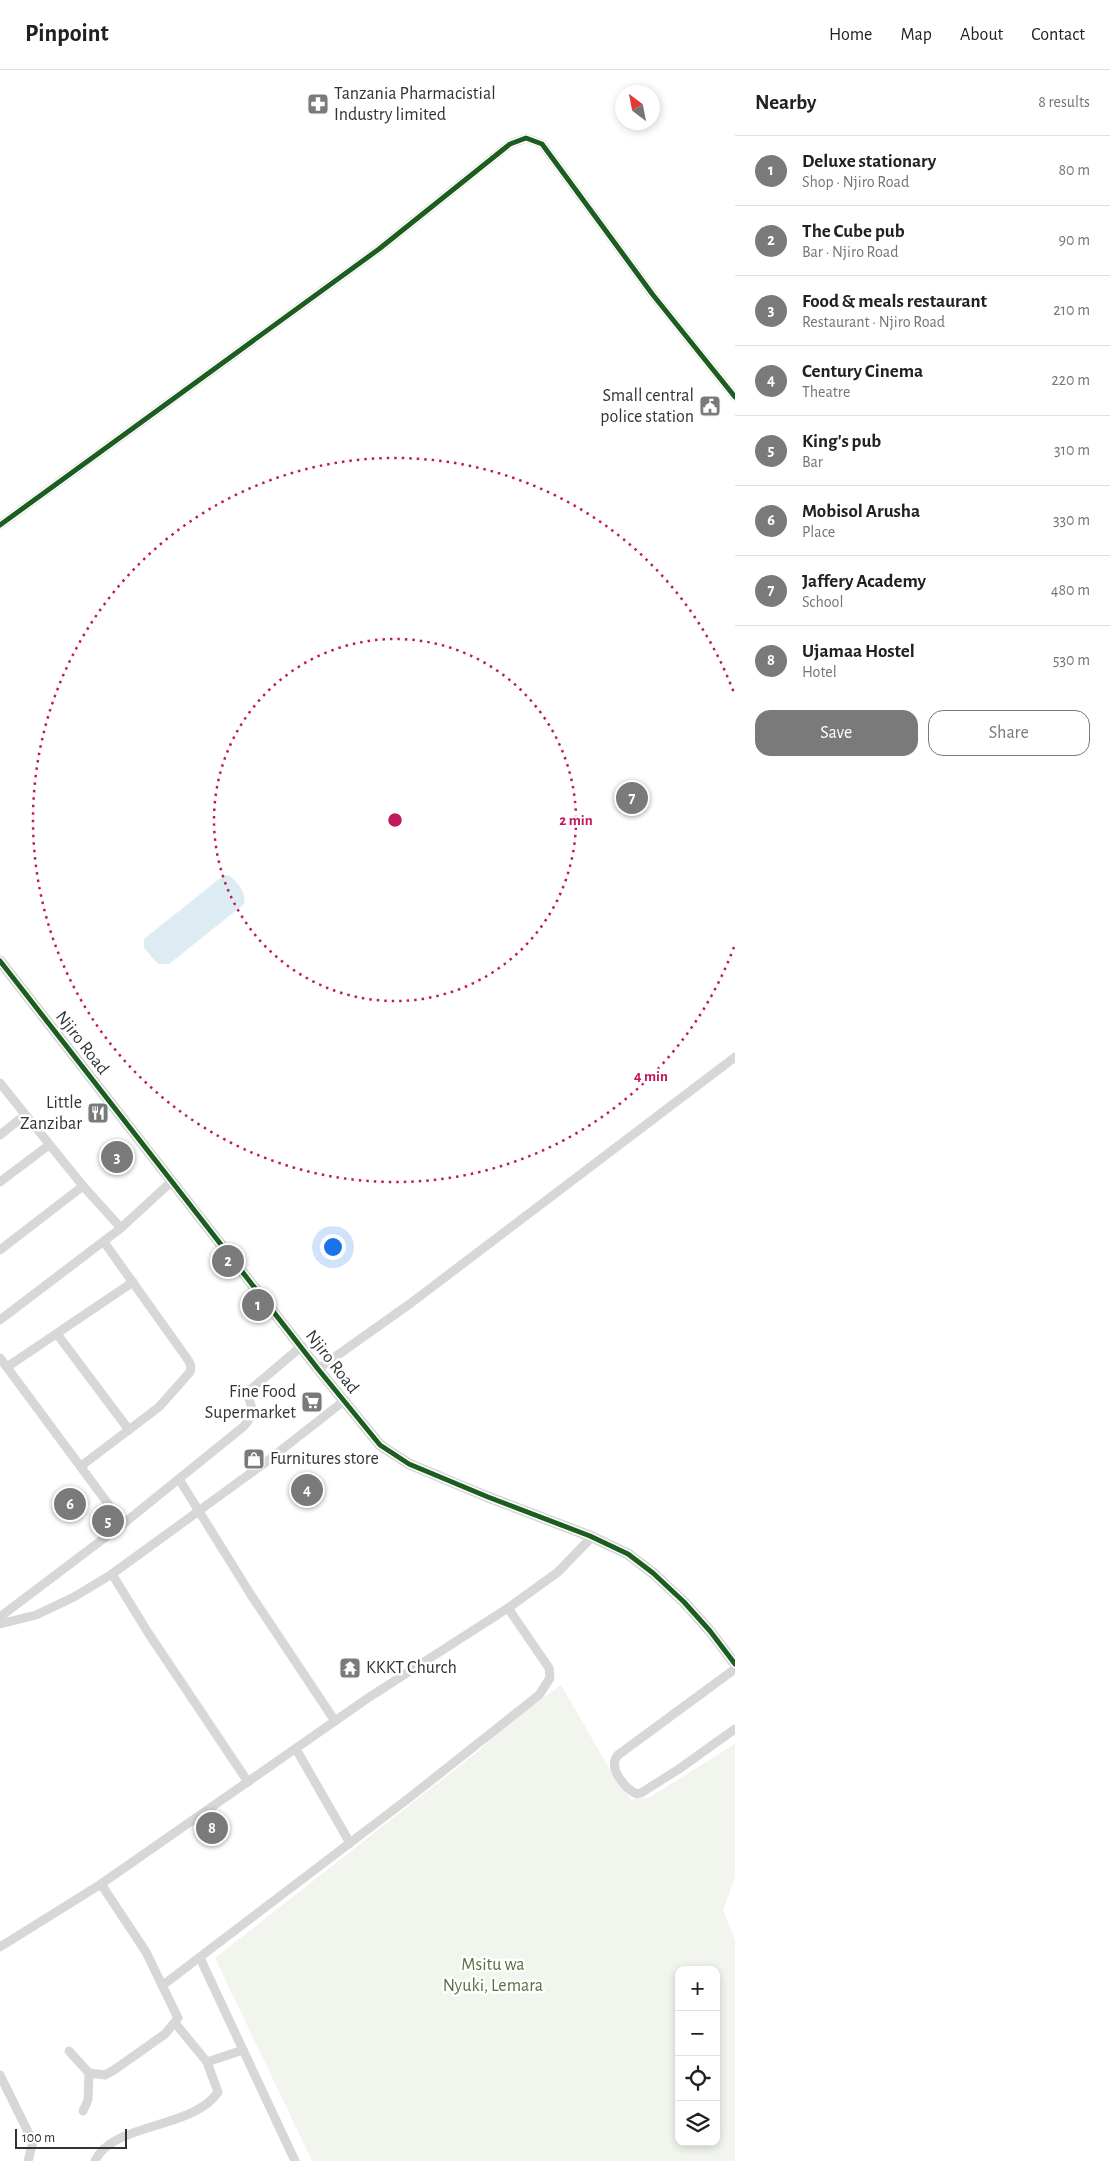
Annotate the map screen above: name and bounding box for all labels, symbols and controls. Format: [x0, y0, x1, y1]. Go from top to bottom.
text: Pinpoint [25, 22, 109, 46]
text: Home [829, 26, 872, 44]
text: Map [900, 26, 932, 44]
text: About [960, 26, 1003, 44]
text: Contact [1031, 26, 1085, 44]
place label: Tanzania Pharmacistial Industry limited [334, 85, 496, 124]
north arrow [615, 85, 660, 130]
pharmacy icon: Tanzania Pharmacistial Industry limited [306, 92, 330, 116]
text: Nearby [755, 92, 816, 113]
text: 8 results [1038, 94, 1090, 110]
text: Deluxe stationary [802, 152, 936, 171]
text: 1 [768, 162, 774, 178]
text: 80 m [1059, 162, 1090, 178]
text: Shop · Njiro Road [802, 174, 909, 190]
text: The Cube pub [802, 222, 905, 241]
text: 2 [767, 232, 775, 248]
text: 90 m [1059, 232, 1090, 248]
text: Bar · Njiro Road [802, 244, 898, 260]
text: Food & meals restaurant [802, 292, 987, 311]
text: 3 [768, 302, 774, 318]
text: 210 m [1053, 302, 1090, 318]
text: Restaurant · Njiro Road [802, 314, 945, 330]
text: Century Cinema [802, 362, 923, 381]
text: 4 [767, 372, 775, 388]
text: 220 m [1052, 372, 1090, 388]
text: Theatre [802, 384, 850, 400]
place label: Small central police station [600, 387, 694, 426]
public building icon: Small central police station [698, 394, 722, 418]
text: King's pub [802, 432, 881, 451]
text: 5 [768, 442, 774, 458]
text: 310 m [1054, 442, 1090, 458]
text: Bar [802, 454, 823, 470]
text: Mobisol Arusha [802, 502, 920, 521]
text: 6 [767, 512, 775, 528]
text: 330 m [1053, 512, 1090, 528]
text: Place [802, 524, 835, 540]
text: Jaffery Academy [802, 572, 926, 591]
text: 7 [768, 582, 774, 598]
text: 480 m [1051, 582, 1090, 598]
text: School [802, 594, 843, 610]
text: Ujamaa Hostel [802, 642, 915, 661]
text: 8 [767, 652, 775, 668]
text: 530 m [1053, 652, 1090, 668]
text: Hotel [802, 664, 837, 680]
button: Save [755, 710, 918, 756]
button: Share [928, 710, 1090, 756]
pin: 7 [616, 779, 648, 817]
centre of rings [386, 811, 404, 829]
text: 2 min [559, 813, 593, 828]
street label: Njiro Road [52, 1008, 112, 1078]
text: 4 min [634, 1069, 668, 1084]
place label: Little Zanzibar [20, 1094, 82, 1133]
restaurant icon: Little Zanzibar [86, 1101, 110, 1125]
pin: 3 [101, 1138, 133, 1176]
your location [320, 1234, 346, 1260]
pin: 2 [212, 1242, 244, 1280]
pin: 1 [242, 1286, 274, 1324]
street label: Njiro Road [302, 1327, 362, 1397]
place label: Fine Food Supermarket [205, 1383, 296, 1422]
supermarket icon: Fine Food Supermarket [300, 1390, 324, 1414]
shop icon: Furnitures store [242, 1447, 266, 1471]
place label: Furnitures store [270, 1450, 379, 1468]
pin: 4 [291, 1471, 323, 1509]
pin: 6 [54, 1485, 86, 1523]
pin: 5 [92, 1502, 124, 1540]
temple icon: KKKT Church [338, 1656, 362, 1680]
place label: KKKT Church [366, 1659, 457, 1677]
pin: 8 [196, 1809, 228, 1847]
park label: Msitu wa Nyuki, Lemara [443, 1956, 543, 1995]
map controls [675, 1966, 720, 2146]
button: + [675, 1966, 720, 2011]
button: − [675, 2011, 720, 2056]
button: locate [675, 2056, 720, 2101]
button: layers [675, 2101, 720, 2146]
scale bar [15, 2126, 128, 2149]
text: 100 m [22, 2131, 55, 2145]

